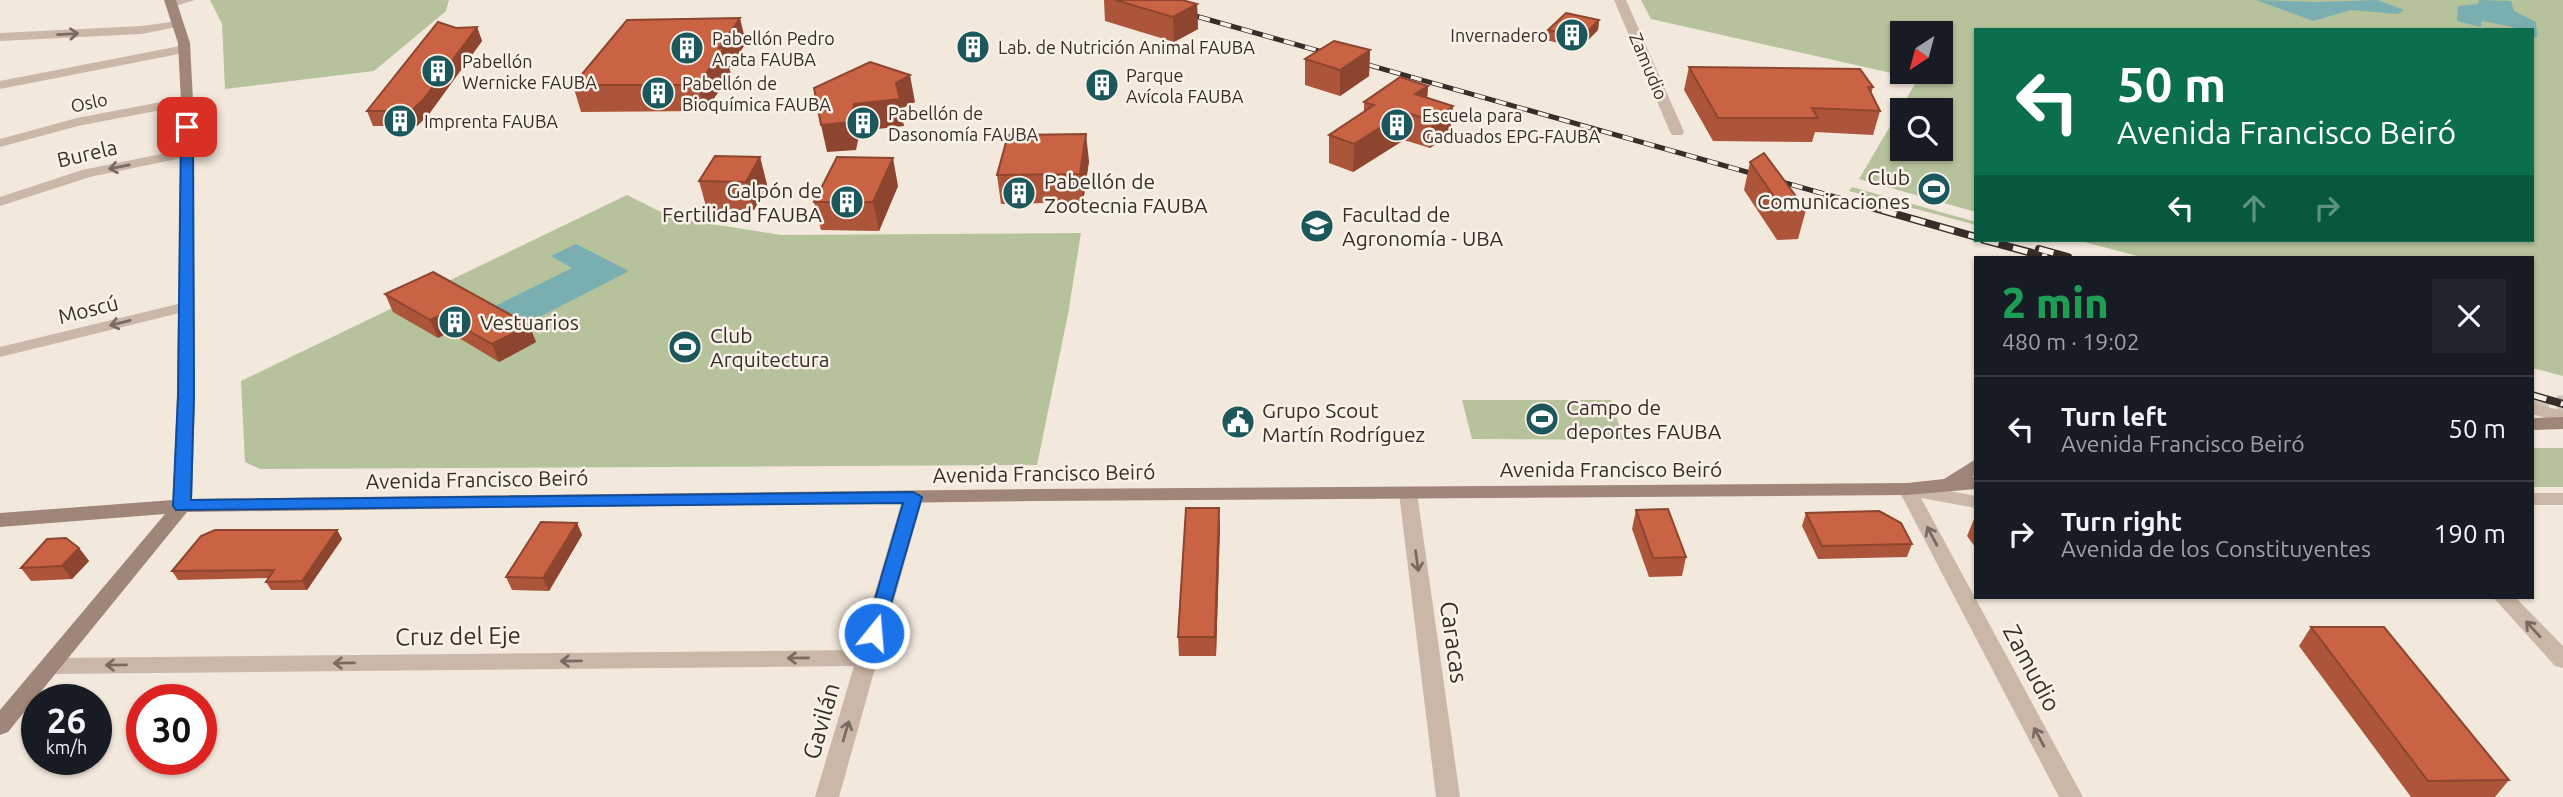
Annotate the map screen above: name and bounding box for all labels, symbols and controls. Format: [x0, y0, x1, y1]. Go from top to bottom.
building icon: Invernadero [1553, 16, 1591, 54]
north arrow [1890, 21, 1953, 84]
map controls [1890, 21, 1953, 161]
place label: Invernadero [1450, 25, 1548, 45]
one-way arrow [56, 27, 79, 40]
place label: Pabellón Pedro Arata FAUBA [712, 28, 835, 69]
building icon: Lab. de Nutrición Animal FAUBA [954, 28, 992, 66]
building icon: Pabellón Pedro Arata FAUBA [668, 29, 706, 67]
street label: Zamudio [1626, 30, 1672, 102]
place label: Lab. de Nutrición Animal FAUBA [998, 37, 1255, 57]
place label: Pabellón Wernicke FAUBA [462, 51, 597, 92]
building icon: Pabellón Wernicke FAUBA [419, 52, 457, 90]
icon: left [2002, 56, 2093, 147]
text: 50 m [2117, 56, 2226, 111]
place label: Parque Avícola FAUBA [1126, 65, 1244, 106]
building icon: Parque Avícola FAUBA [1083, 66, 1121, 104]
place label: Pabellón de Bioquímica FAUBA [682, 73, 831, 114]
building icon: Pabellón de Bioquímica FAUBA [639, 74, 677, 112]
street label: Oslo [69, 88, 109, 116]
pin [157, 97, 217, 157]
button: search [1890, 98, 1953, 161]
building icon: Imprenta FAUBA [381, 102, 419, 140]
place label: Pabellón de Dasonomía FAUBA [888, 103, 1039, 144]
building icon: Pabellón de Dasonomía FAUBA [844, 104, 882, 142]
place label: Escuela para Gaduados EPG-FAUBA [1422, 105, 1600, 146]
building icon: Escuela para Gaduados EPG-FAUBA [1378, 106, 1416, 144]
icon: arrive [168, 108, 206, 146]
place label: Imprenta FAUBA [424, 111, 558, 131]
text: Avenida Francisco Beiró [2117, 114, 2456, 150]
street label: Burela [54, 134, 120, 172]
one-way arrow [108, 160, 131, 174]
place label: Club Comunicaciones [1757, 165, 1910, 213]
place label: Pabellón de Zootecnia FAUBA [1044, 169, 1208, 217]
sports icon: Club Comunicaciones [1915, 170, 1953, 208]
building icon: Pabellón de Zootecnia FAUBA [1000, 174, 1038, 212]
place label: Galpón de Fertilidad FAUBA [662, 178, 822, 226]
building icon: Galpón de Fertilidad FAUBA [828, 183, 866, 221]
icon: left [2162, 189, 2200, 227]
icon: ahead [2235, 189, 2273, 227]
icon: right [2308, 189, 2346, 227]
place label: Facultad de Agronomía - UBA [1342, 202, 1504, 250]
school or university icon: Facultad de Agronomía - UBA [1298, 207, 1336, 245]
text: 2 min [2002, 279, 2109, 326]
button: close [2432, 279, 2506, 353]
street label: Moscú [55, 290, 121, 328]
building icon: Vestuarios [436, 303, 474, 341]
place label: Vestuarios [480, 310, 579, 334]
one-way arrow [109, 317, 132, 330]
place label: Club Arquitectura [710, 323, 830, 371]
sports icon: Club Arquitectura [666, 328, 704, 366]
text: 480 m · 19:02 [2002, 329, 2140, 354]
place label: Campo de deportes FAUBA [1566, 395, 1722, 443]
place label: Grupo Scout Martín Rodríguez [1262, 398, 1425, 446]
sports icon: Campo de deportes FAUBA [1523, 400, 1561, 438]
text: Turn left [2061, 402, 2167, 431]
public building icon: Grupo Scout Martín Rodríguez [1219, 403, 1257, 441]
icon: left [2002, 410, 2040, 448]
text: 50 m [2448, 414, 2506, 443]
text: Avenida Francisco Beiró [2061, 431, 2305, 456]
street label: Avenida Francisco Beiró [1500, 457, 1722, 481]
street label: Avenida Francisco Beiró [933, 459, 1155, 487]
street label: Avenida Francisco Beiró [366, 465, 588, 493]
text: Turn right [2061, 507, 2182, 536]
icon: right [2002, 515, 2040, 553]
text: 190 m [2434, 519, 2506, 548]
one-way arrow [1925, 526, 1938, 547]
text: Avenida de los Constituyentes [2061, 536, 2371, 561]
one-way arrow [1410, 549, 1423, 572]
position arrow [837, 596, 911, 670]
street label: Caracas [1435, 599, 1473, 685]
street label: Zamudio [1998, 620, 2066, 716]
one-way arrow [2525, 620, 2542, 637]
street label: Cruz del Eje [395, 621, 521, 651]
one-way arrow [787, 651, 810, 665]
one-way arrow [560, 654, 583, 668]
one-way arrow [332, 656, 355, 670]
one-way arrow [105, 658, 128, 672]
street label: Gavilán [797, 680, 845, 762]
speed limit sign: 30 [126, 684, 217, 775]
text: 26 [47, 700, 86, 740]
one-way arrow [840, 721, 853, 743]
one-way arrow [2032, 727, 2045, 748]
text: km/h [46, 737, 87, 757]

